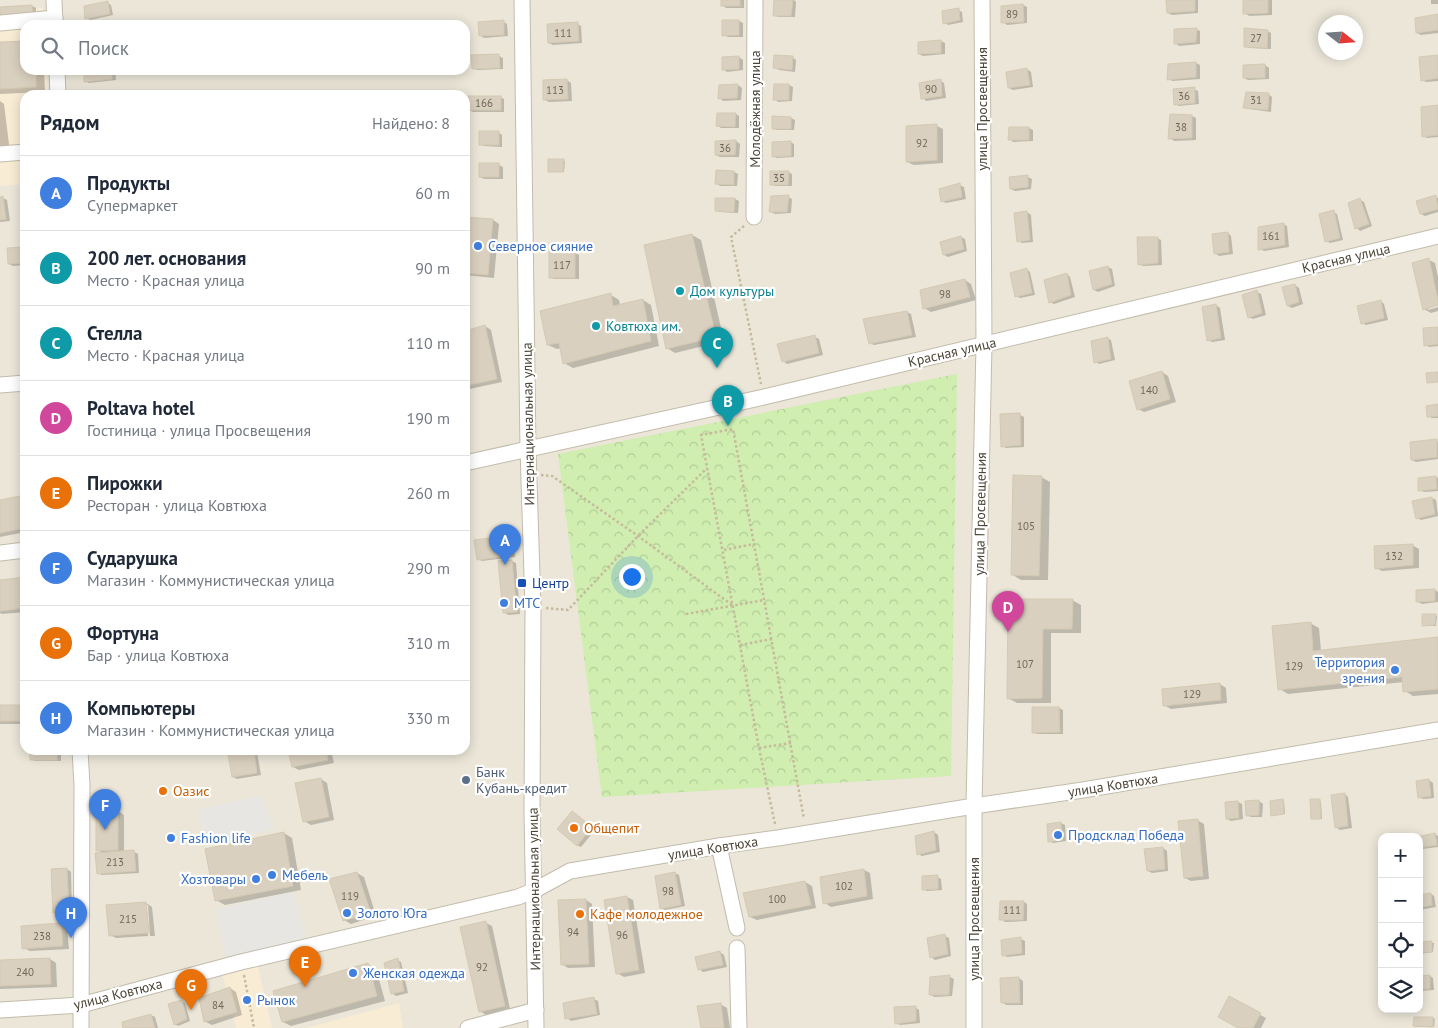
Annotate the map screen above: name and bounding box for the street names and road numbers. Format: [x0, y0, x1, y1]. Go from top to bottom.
street label: улица Просвещения [973, 47, 991, 171]
street label: Молодёжная улица [746, 50, 764, 168]
street label: Красная улица [1300, 239, 1392, 277]
street label: Красная улица [906, 333, 998, 371]
street label: Интернациональная улица [518, 342, 538, 506]
street label: улица Просвещения [970, 452, 990, 576]
street label: улица Ковтюха [1067, 769, 1159, 801]
street label: Интернациональная улица [524, 807, 544, 971]
street label: улица Ковтюха [667, 832, 759, 864]
street label: улица Просвещения [965, 857, 983, 981]
street label: улица Ковтюха [72, 974, 164, 1014]

